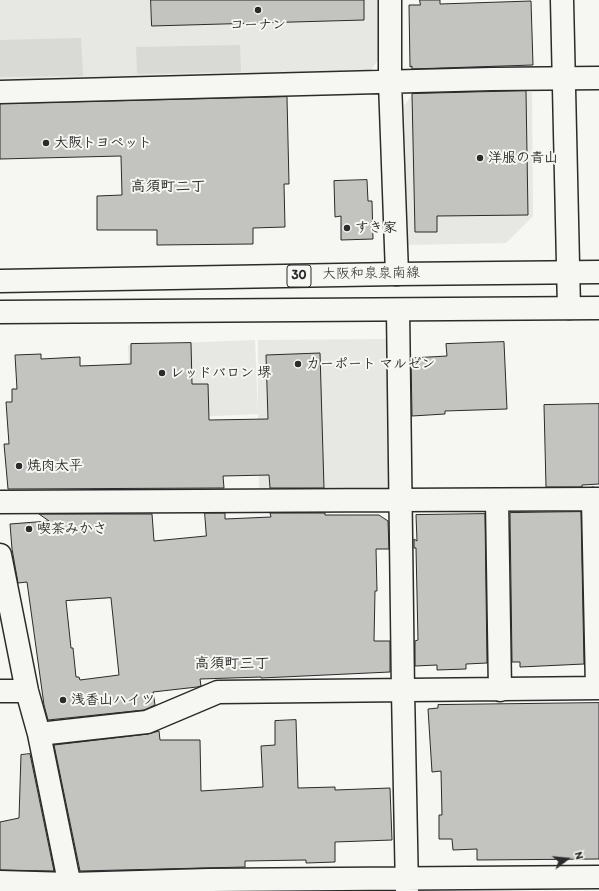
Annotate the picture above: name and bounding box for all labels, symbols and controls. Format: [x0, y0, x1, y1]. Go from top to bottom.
marker: コーナン [253, 5, 263, 15]
place label: コーナン [230, 17, 286, 33]
place label: 大阪トヨペット [54, 135, 152, 151]
marker: 大阪トヨペット [41, 138, 51, 148]
place label: 洋服の青山 [488, 150, 558, 166]
marker: 洋服の青山 [475, 153, 485, 163]
district label: 高須町二丁 [131, 178, 205, 196]
place label: すき家 [355, 220, 397, 236]
marker: すき家 [342, 223, 352, 233]
road number: 30 [287, 265, 311, 287]
street label: 大阪和泉泉南線 [322, 265, 420, 283]
place label: カーポート マルゼン [306, 356, 435, 372]
marker: カーポート マルゼン [293, 359, 303, 369]
place label: レッドバロン 堺 [170, 365, 271, 381]
marker: レッドバロン 堺 [157, 368, 167, 378]
place label: 焼肉太平 [27, 458, 83, 474]
marker: 焼肉太平 [14, 461, 24, 471]
place label: 喫茶みかさ [37, 521, 107, 537]
marker: 喫茶みかさ [24, 524, 34, 534]
district label: 高須町三丁 [195, 655, 269, 673]
place label: 浅香山ハイツ [71, 692, 155, 708]
marker: 浅香山ハイツ [58, 695, 68, 705]
north arrow [547, 839, 587, 879]
text: N [572, 850, 586, 861]

